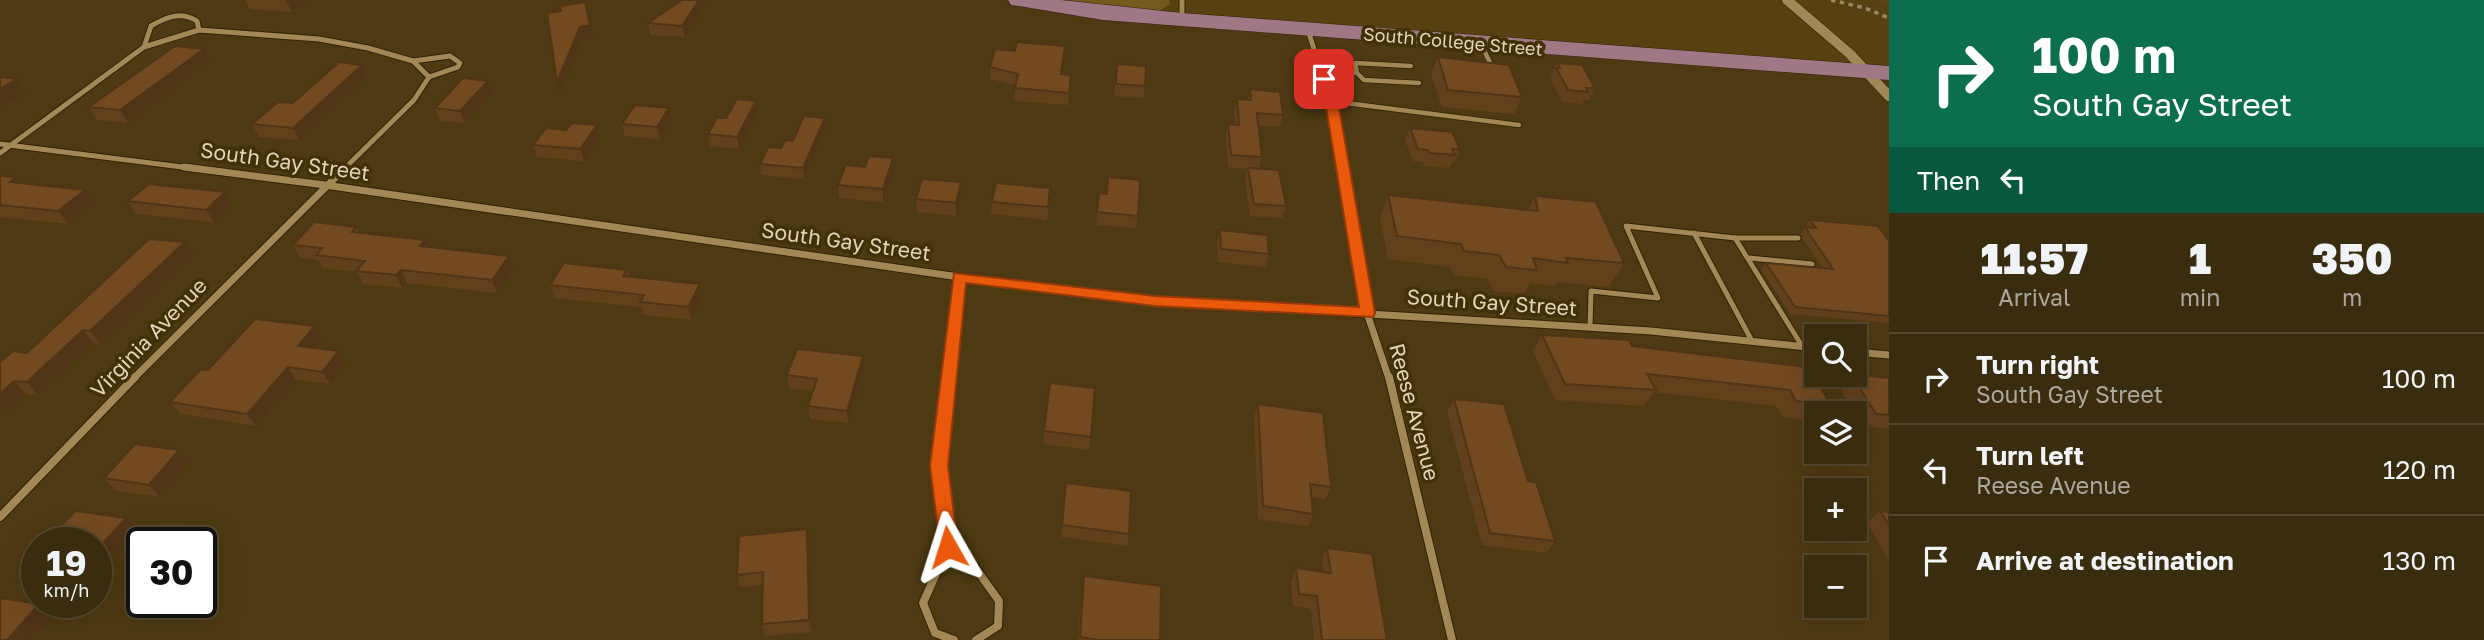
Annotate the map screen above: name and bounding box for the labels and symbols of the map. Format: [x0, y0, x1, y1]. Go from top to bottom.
street label: South College Street [1362, 22, 1544, 60]
pin [1294, 49, 1354, 109]
street label: South Gay Street [199, 136, 371, 186]
street label: South Gay Street [760, 216, 932, 266]
street label: Virginia Avenue [85, 272, 212, 402]
street label: South Gay Street [1406, 283, 1578, 321]
street label: Reese Avenue [1384, 340, 1446, 483]
position arrow [911, 510, 985, 584]
speed limit sign: 30 [126, 527, 217, 618]

